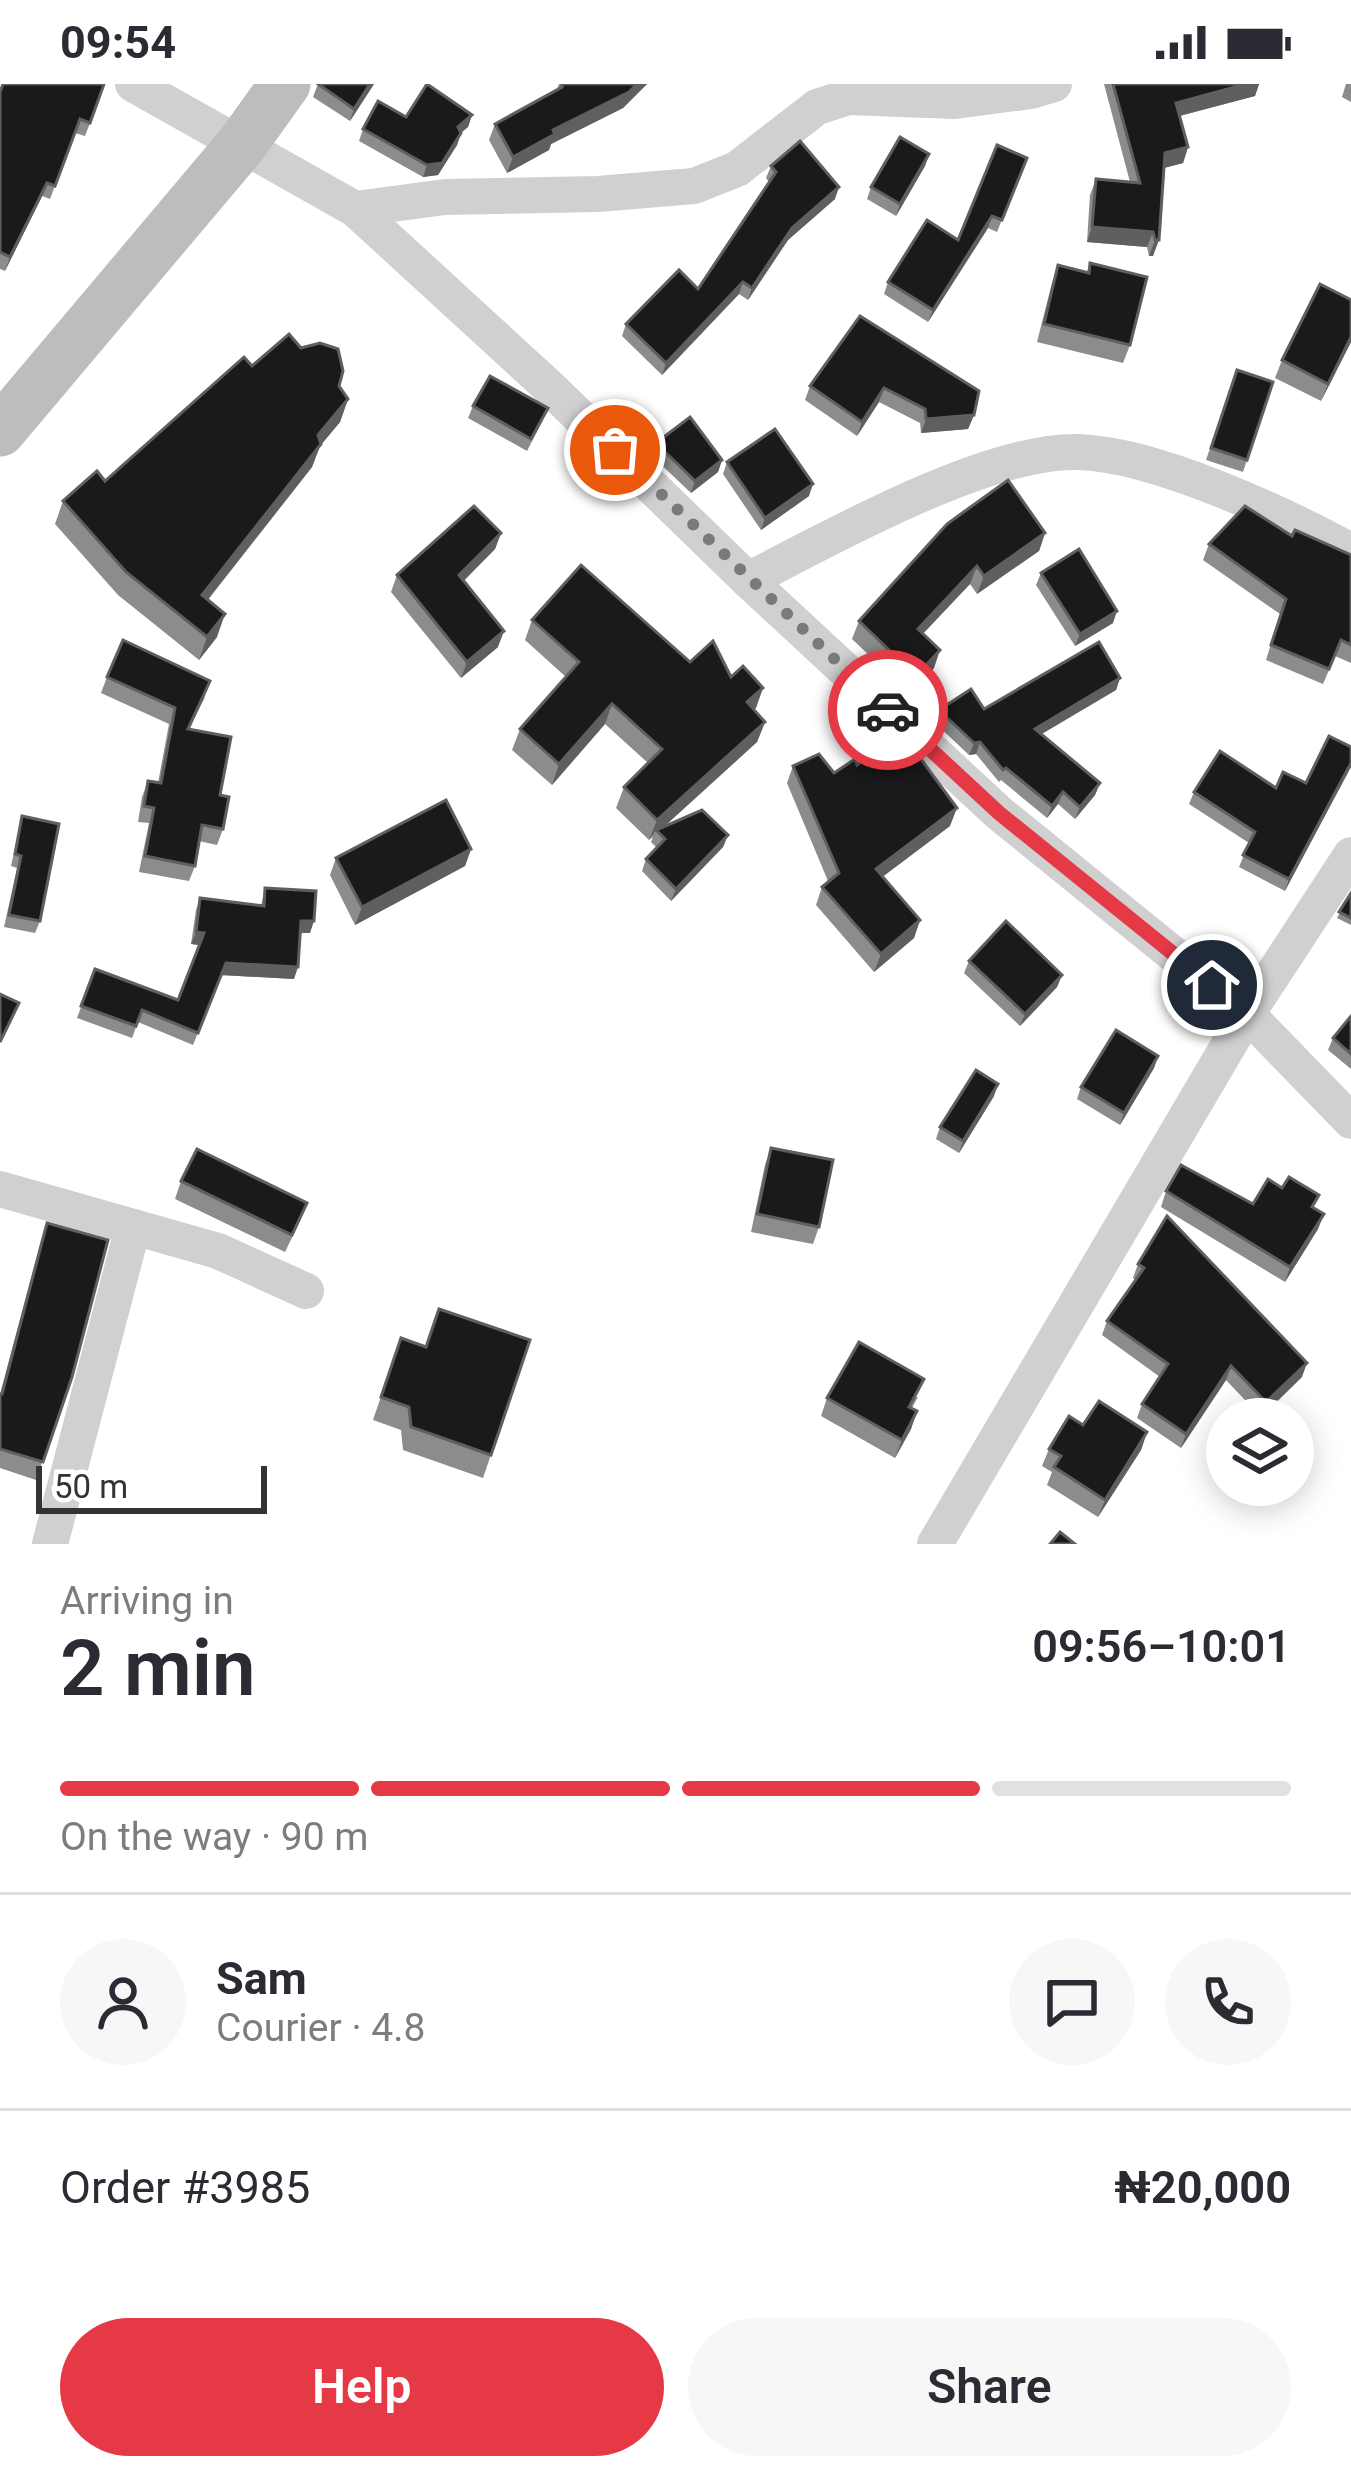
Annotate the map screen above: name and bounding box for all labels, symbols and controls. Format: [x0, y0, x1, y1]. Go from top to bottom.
text: 09:54 [60, 16, 176, 69]
pin [564, 399, 666, 501]
icon: bag [582, 417, 648, 483]
courier [828, 650, 948, 770]
icon: car [855, 677, 921, 743]
pin [1161, 934, 1263, 1036]
icon: home [1179, 952, 1245, 1018]
map controls [1206, 1398, 1314, 1506]
button: layers [1206, 1398, 1314, 1506]
scale bar [36, 1460, 267, 1513]
text: 50 m [54, 1467, 128, 1506]
text: Arriving in [60, 1578, 234, 1624]
text: 09:56–10:01 [1032, 1620, 1291, 1673]
text: 2 min [60, 1623, 256, 1714]
text: On the way · 90 m [60, 1814, 369, 1860]
button: person [60, 1939, 186, 2065]
button: chat [1009, 1939, 1135, 2065]
button: phone [1165, 1939, 1291, 2065]
text: Sam [216, 1952, 307, 2005]
text: Courier · 4.8 [216, 2005, 425, 2051]
text: Order #3985 [60, 2161, 310, 2214]
text: ₦20,000 [1114, 2161, 1291, 2214]
button: Help [60, 2318, 664, 2456]
button: Share [688, 2318, 1291, 2456]

